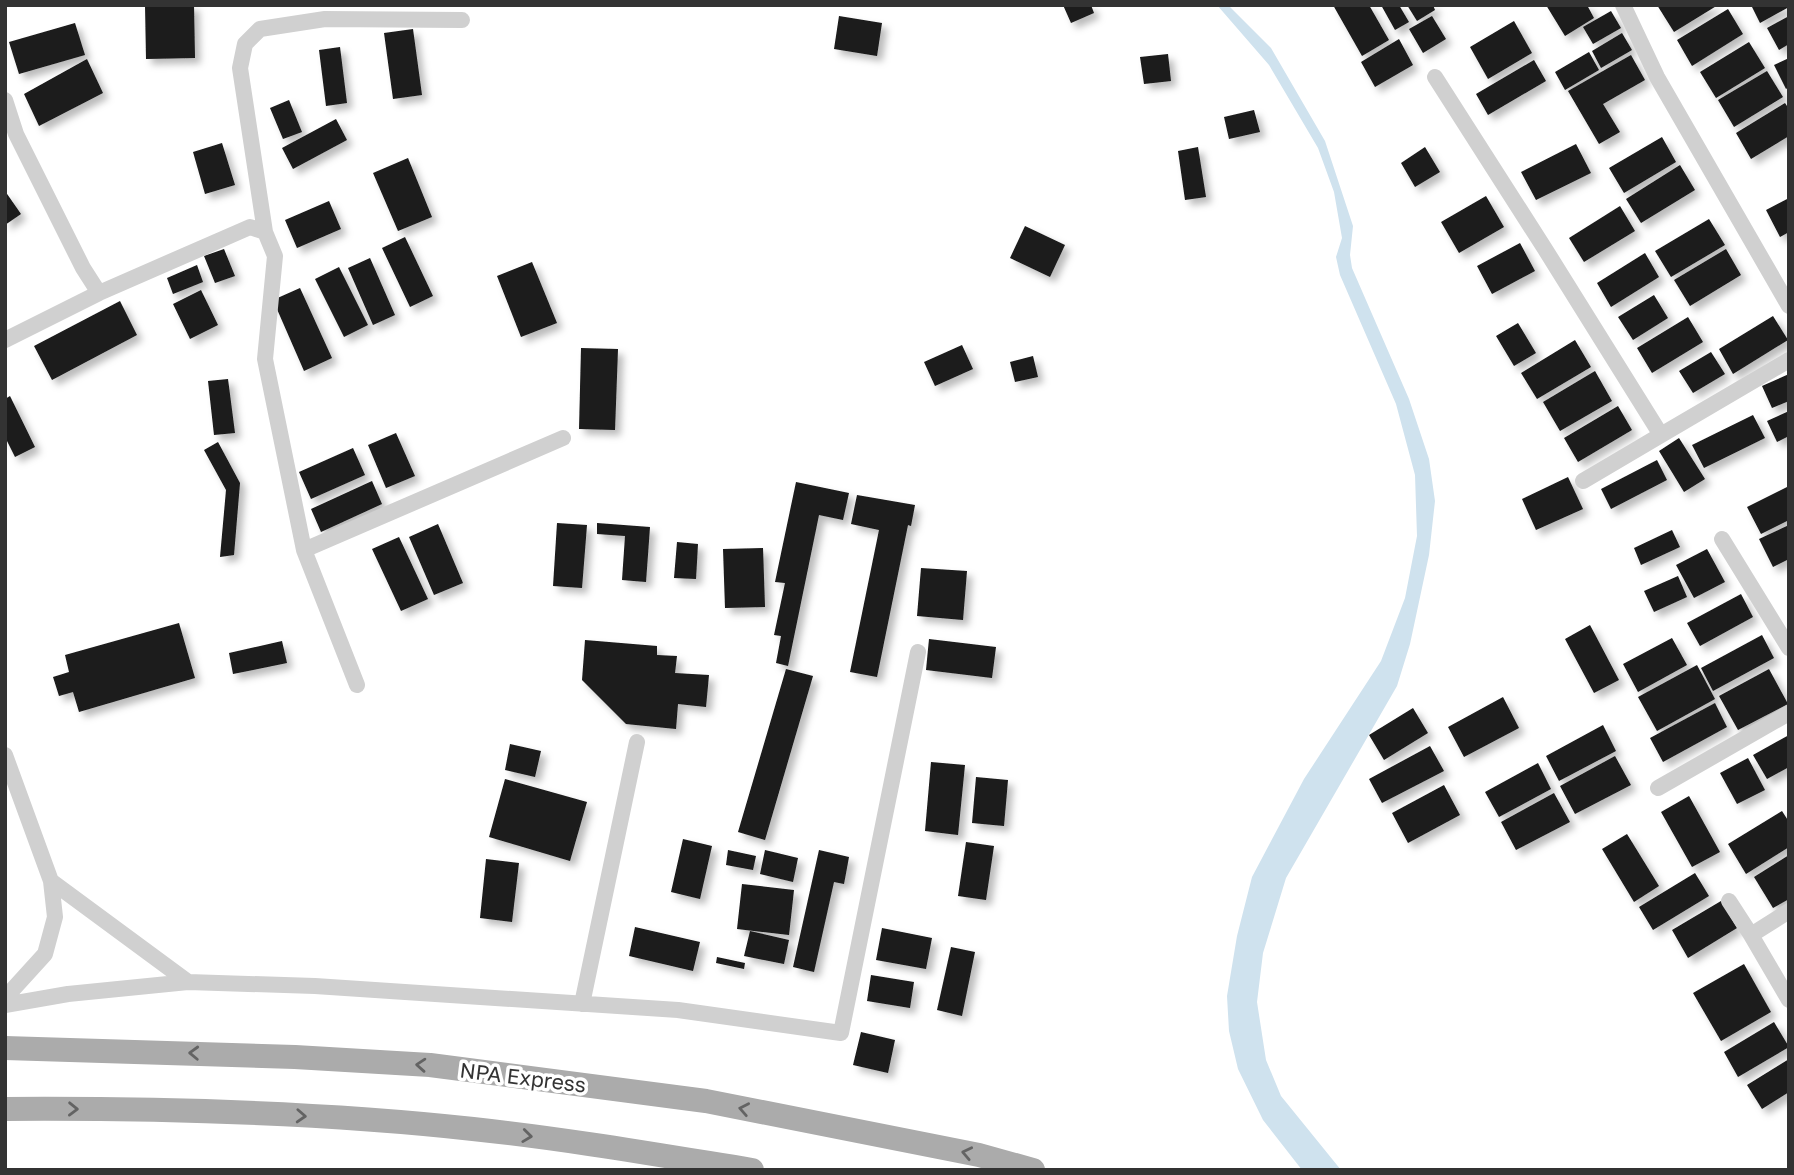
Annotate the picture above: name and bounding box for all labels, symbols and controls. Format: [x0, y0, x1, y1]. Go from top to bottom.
one-way arrow [188, 1046, 199, 1061]
street label: NPA Express [458, 1056, 588, 1098]
one-way arrow [416, 1058, 427, 1073]
one-way arrow [69, 1101, 79, 1117]
one-way arrow [738, 1102, 750, 1117]
one-way arrow [296, 1108, 307, 1123]
one-way arrow [522, 1129, 533, 1144]
one-way arrow [961, 1146, 973, 1161]

